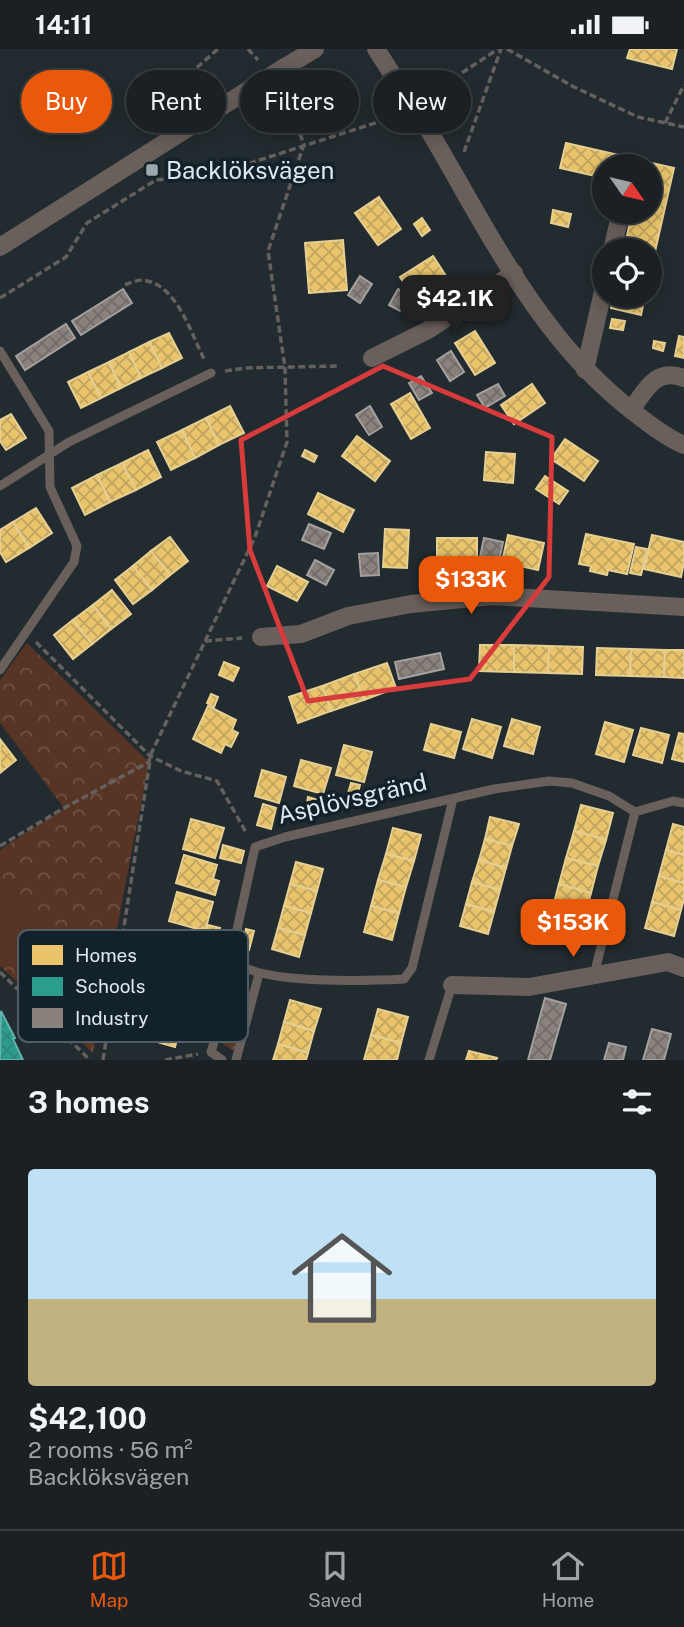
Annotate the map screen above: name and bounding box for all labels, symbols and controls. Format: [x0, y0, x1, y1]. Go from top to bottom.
text: 14:11 [35, 9, 92, 40]
chip: Buy [21, 70, 112, 133]
chip: Rent [126, 70, 226, 133]
chip: Filters [240, 70, 359, 133]
chip: New [373, 70, 471, 133]
north arrow [592, 154, 662, 224]
map controls [592, 154, 662, 308]
place label: Backlöksvägen [166, 156, 334, 184]
marker: Backlöksvägen [144, 162, 160, 178]
button: locate [592, 238, 662, 308]
pin: $42.1K [398, 275, 512, 335]
text: $42.1K [416, 284, 494, 311]
pin: $133K [422, 557, 520, 616]
text: $133K [435, 565, 507, 592]
street label: Asplövsgränd [275, 767, 429, 829]
pin: $153K [524, 899, 622, 959]
text: $153K [537, 908, 609, 935]
legend [18, 930, 248, 1042]
text: Homes [75, 944, 137, 966]
text: Schools [75, 975, 145, 997]
text: Industry [75, 1007, 148, 1029]
icon: filters [618, 1083, 656, 1121]
text: 3 homes [28, 1084, 150, 1120]
icon: home [279, 1215, 405, 1341]
text: $42,100 [28, 1400, 147, 1436]
text: 2 rooms · 56 m² [28, 1436, 193, 1463]
text: Backlöksvägen [28, 1463, 189, 1490]
tab: Map [90, 1547, 128, 1611]
tab: Saved [308, 1547, 362, 1611]
tab: Home [542, 1547, 594, 1611]

